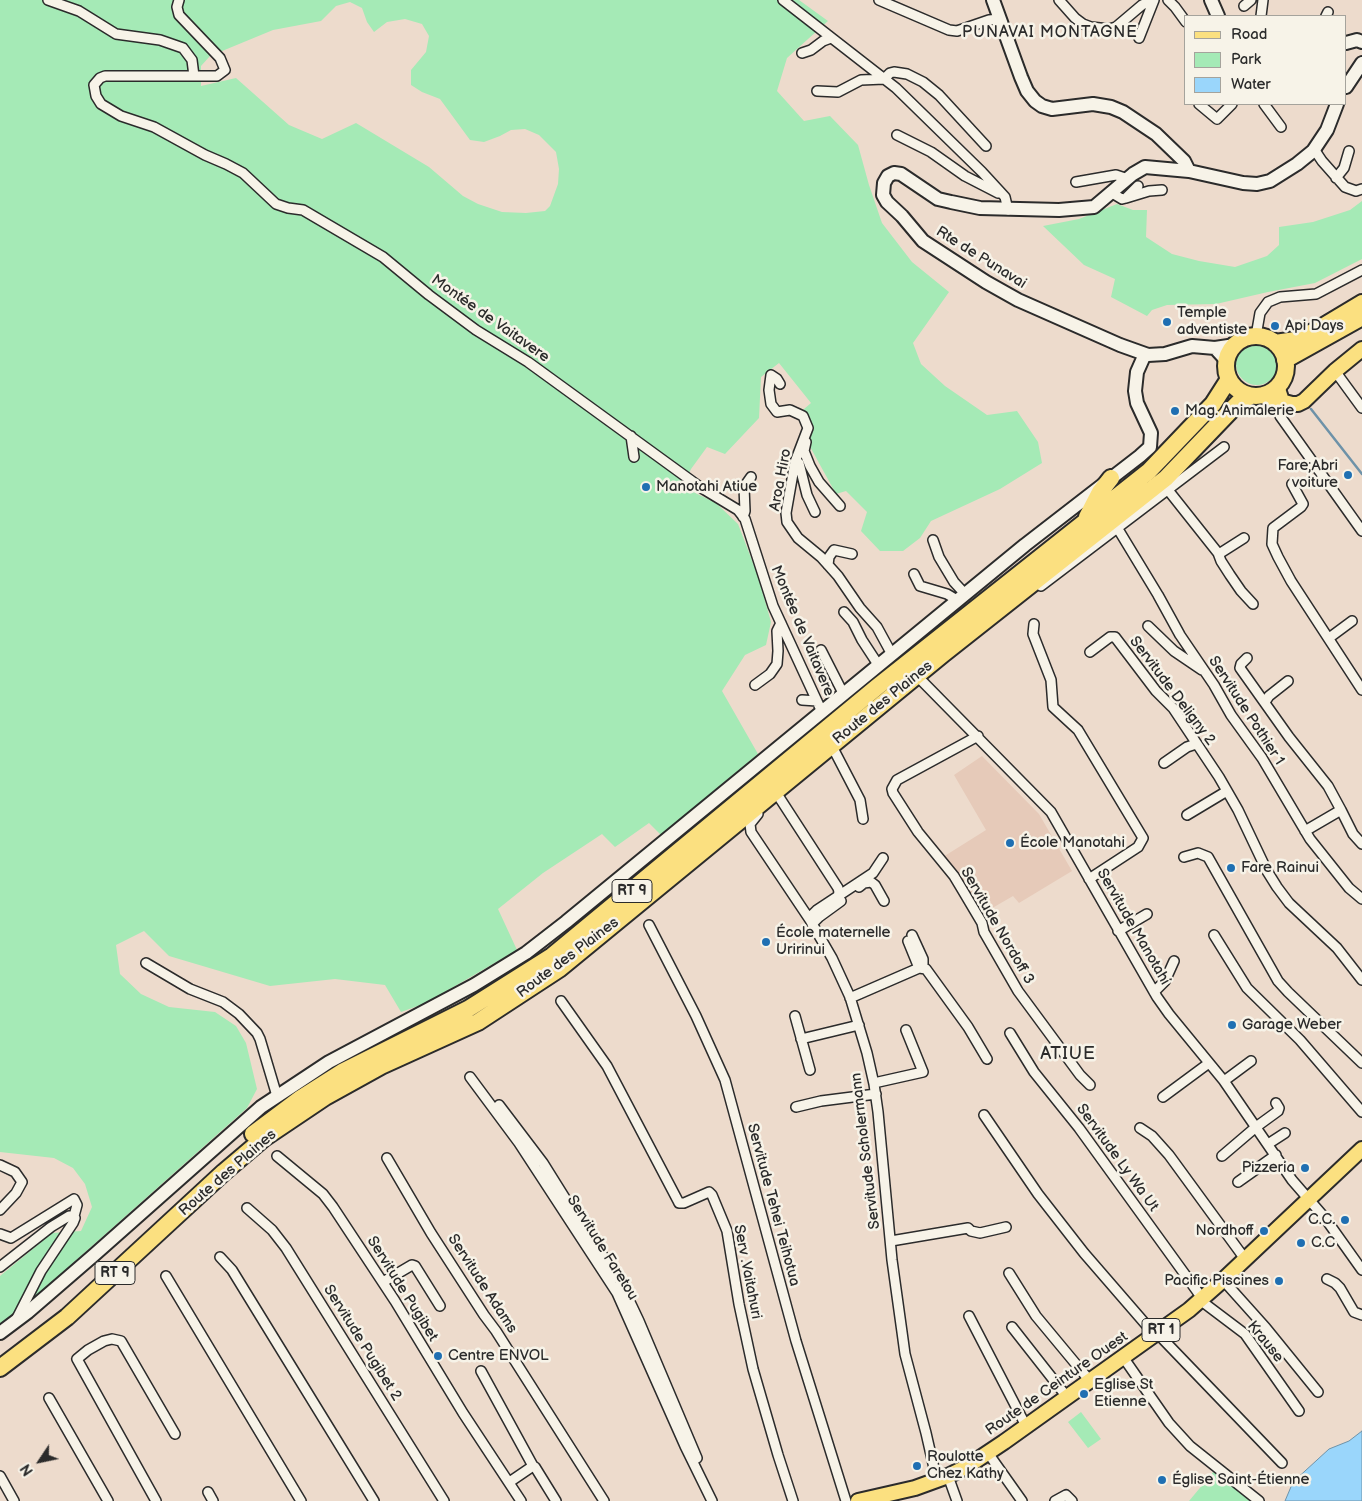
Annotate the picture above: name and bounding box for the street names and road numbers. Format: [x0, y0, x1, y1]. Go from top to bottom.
street label: Rte de Punavai [933, 223, 1029, 293]
street label: Montée de Vaitavere [427, 271, 553, 367]
street label: Aroa Hiro [766, 447, 796, 513]
street label: Montée de Vaitavere [766, 563, 838, 699]
street label: Servitude Deligny 2 [1125, 633, 1219, 749]
street label: Servitude Pothier 1 [1204, 653, 1288, 769]
street label: Route des Plaines [830, 657, 936, 749]
street label: Servitude Nordoff 3 [956, 864, 1038, 988]
street label: Servitude Manotahi [1092, 866, 1174, 988]
road number: RT 9 [612, 879, 652, 902]
street label: Route des Plaines [514, 914, 622, 1002]
street label: Servitude Scholermann [847, 1072, 885, 1230]
street label: Servitude Ly Wa Ut [1072, 1101, 1162, 1215]
street label: Servitude Tehei Teihotua [743, 1122, 803, 1288]
street label: Route des Plaines [176, 1126, 280, 1220]
street label: Servitude Faretou [562, 1192, 642, 1304]
street label: Serv .Vaitahuri [729, 1223, 765, 1321]
street label: Servitude Adams [443, 1231, 521, 1337]
street label: Servitude Pugibet [362, 1233, 442, 1345]
road number: RT 9 [95, 1262, 135, 1284]
street label: Servitude Pugibet 2 [319, 1282, 405, 1404]
road number: RT 1 [1142, 1318, 1180, 1342]
street label: Krause [1243, 1318, 1287, 1366]
street label: Route de Ceinture Ouest [983, 1328, 1131, 1440]

